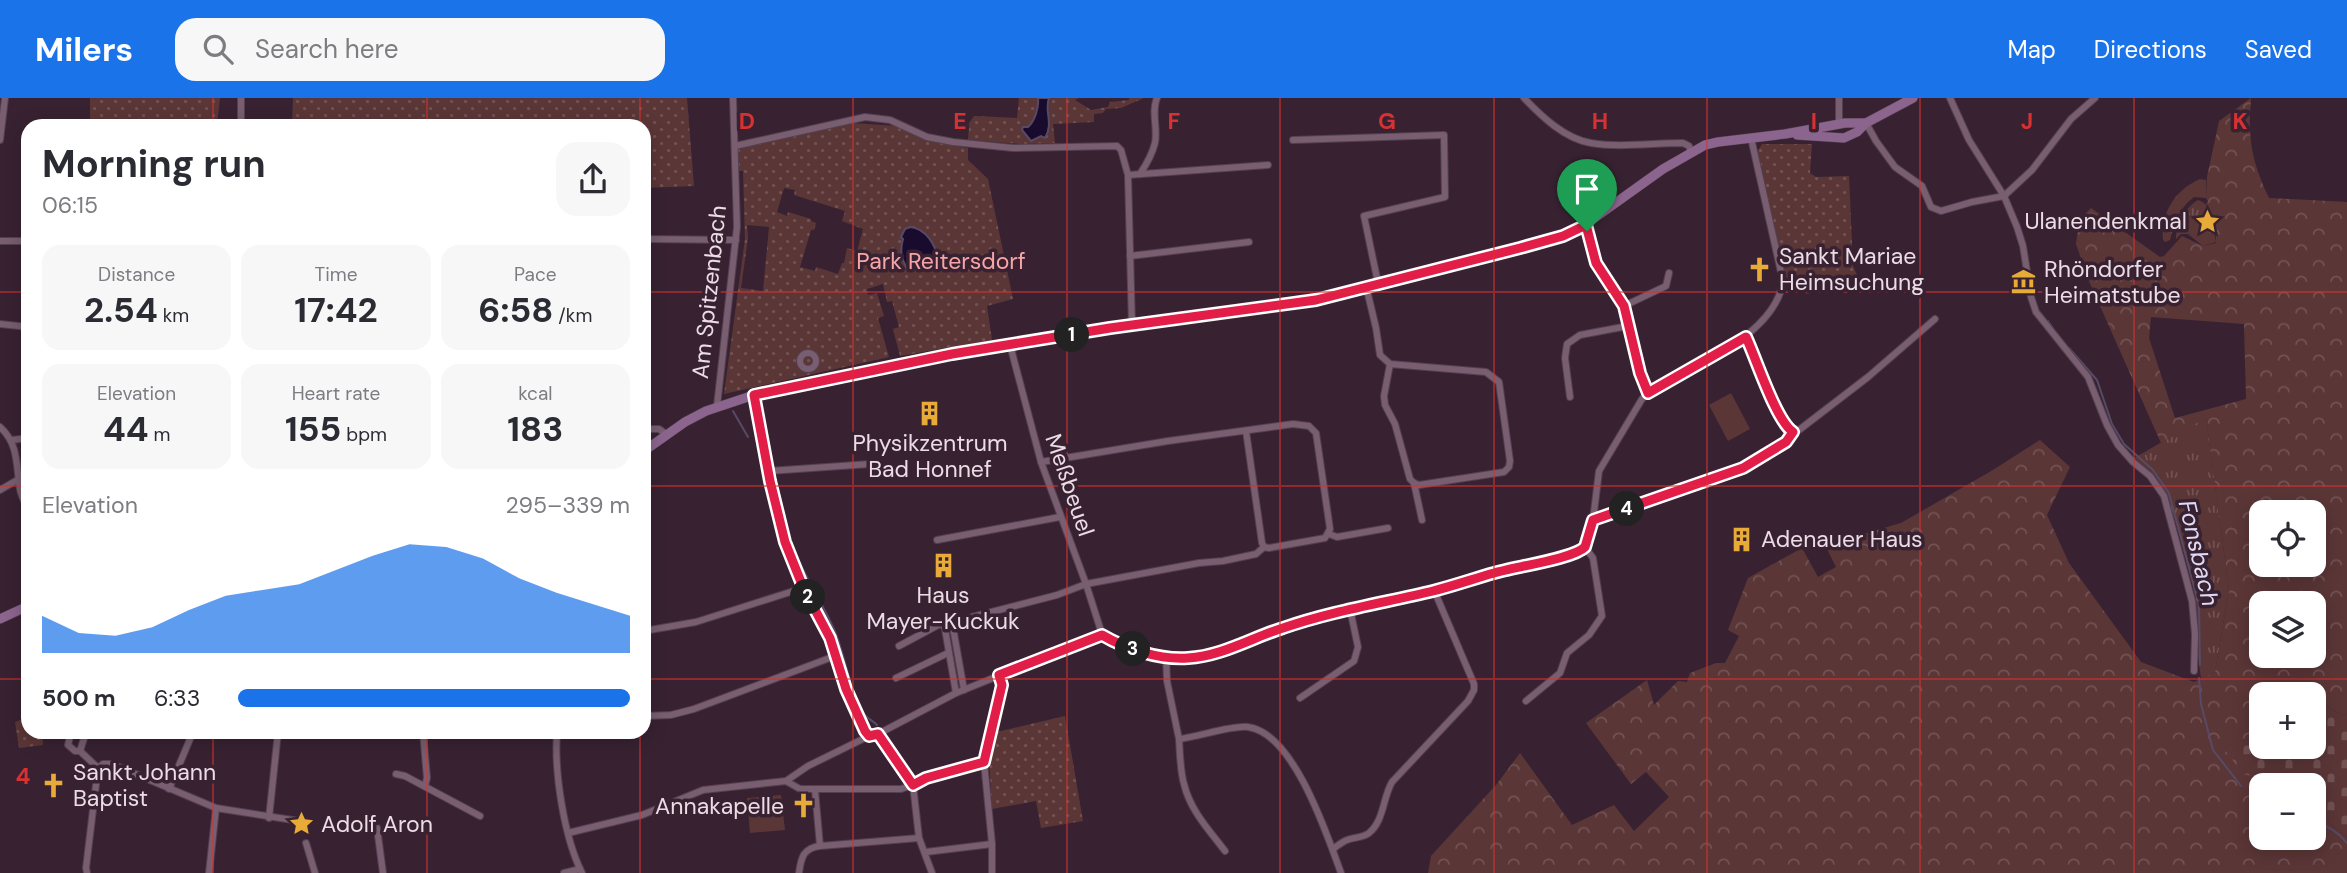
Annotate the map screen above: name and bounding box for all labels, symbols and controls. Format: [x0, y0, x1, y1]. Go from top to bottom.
search box [175, 18, 665, 81]
text: Milers [35, 28, 133, 71]
icon: search [199, 30, 237, 68]
text: Search here [255, 32, 398, 66]
text: Map [2008, 34, 2056, 65]
text: Directions [2094, 34, 2207, 65]
text: Saved [2245, 34, 2312, 65]
text: D [739, 106, 755, 136]
text: E [953, 106, 967, 136]
text: F [1168, 106, 1181, 136]
text: G [1378, 106, 1396, 136]
text: H [1592, 106, 1608, 136]
text: I [1811, 106, 1817, 136]
text: J [2021, 106, 2033, 136]
text: K [2232, 106, 2248, 136]
text: Morning run [42, 139, 266, 189]
button: share [556, 142, 630, 216]
pin [1557, 159, 1617, 231]
icon: arrive [1568, 170, 1606, 208]
text: 06:15 [42, 190, 98, 220]
street label: Am Spitzenbach [685, 204, 733, 380]
place label: Ulanendenkmal [2024, 206, 2187, 236]
place icon: Ulanendenkmal [2193, 207, 2221, 235]
place label: Sankt Mariae Heimsuchung [1779, 241, 1924, 297]
park label: Park Reitersdorf [856, 246, 1026, 276]
place label: Rhöndorfer Heimatstube [2044, 254, 2181, 310]
church icon: Sankt Mariae Heimsuchung [1745, 255, 1773, 283]
text: Distance [98, 262, 175, 287]
text: Time [315, 262, 357, 287]
text: Pace [514, 262, 557, 287]
museum icon: Rhöndorfer Heimatstube [2010, 268, 2038, 296]
text: 2.54 [84, 287, 158, 333]
text: 17:42 [294, 287, 378, 333]
text: 6:58 [478, 287, 553, 333]
text: km [158, 303, 189, 328]
text: /km [553, 303, 592, 328]
pin: 1 [1054, 317, 1090, 352]
text: 1 [1068, 322, 1075, 347]
text: Elevation [97, 381, 176, 406]
text: Heart rate [292, 381, 380, 406]
text: kcal [518, 381, 552, 406]
building icon: Physikzentrum Bad Honnef [916, 399, 944, 427]
text: 44 [103, 406, 148, 452]
text: 155 [285, 406, 341, 452]
text: 183 [507, 406, 563, 452]
text: m [148, 422, 170, 447]
text: bpm [341, 422, 387, 447]
place label: Physikzentrum Bad Honnef [853, 428, 1008, 484]
street label: Meßbeuel [1038, 430, 1102, 540]
text: Elevation [42, 490, 138, 520]
text: 295–339 m [506, 490, 630, 520]
pin: 4 [1610, 492, 1644, 526]
text: 4 [1620, 496, 1633, 521]
water label: Fonsbach [2172, 497, 2226, 609]
map controls [2249, 500, 2326, 850]
button: locate [2249, 500, 2326, 577]
place label: Adenauer Haus [1761, 524, 1923, 554]
building icon: Adenauer Haus [1727, 525, 1755, 553]
building icon: Haus Mayer-Kuckuk [929, 551, 957, 579]
pin: 2 [790, 580, 826, 614]
place label: Haus Mayer-Kuckuk [867, 580, 1020, 636]
text: 2 [802, 584, 813, 609]
button: layers [2249, 591, 2326, 668]
pin: 3 [1116, 632, 1150, 666]
text: 3 [1127, 636, 1138, 661]
button: + [2249, 682, 2326, 759]
text: 500 m [42, 683, 116, 713]
text: 6:33 [154, 683, 200, 713]
place label: Sankt Johann Baptist [73, 757, 216, 813]
text: 4 [16, 761, 31, 791]
church icon: Sankt Johann Baptist [39, 771, 67, 799]
button: − [2249, 773, 2326, 850]
place label: Annakapelle [655, 791, 784, 821]
church icon: Annakapelle [790, 792, 818, 820]
place label: Adolf Aron [321, 809, 433, 839]
place icon: Adolf Aron [287, 810, 315, 838]

